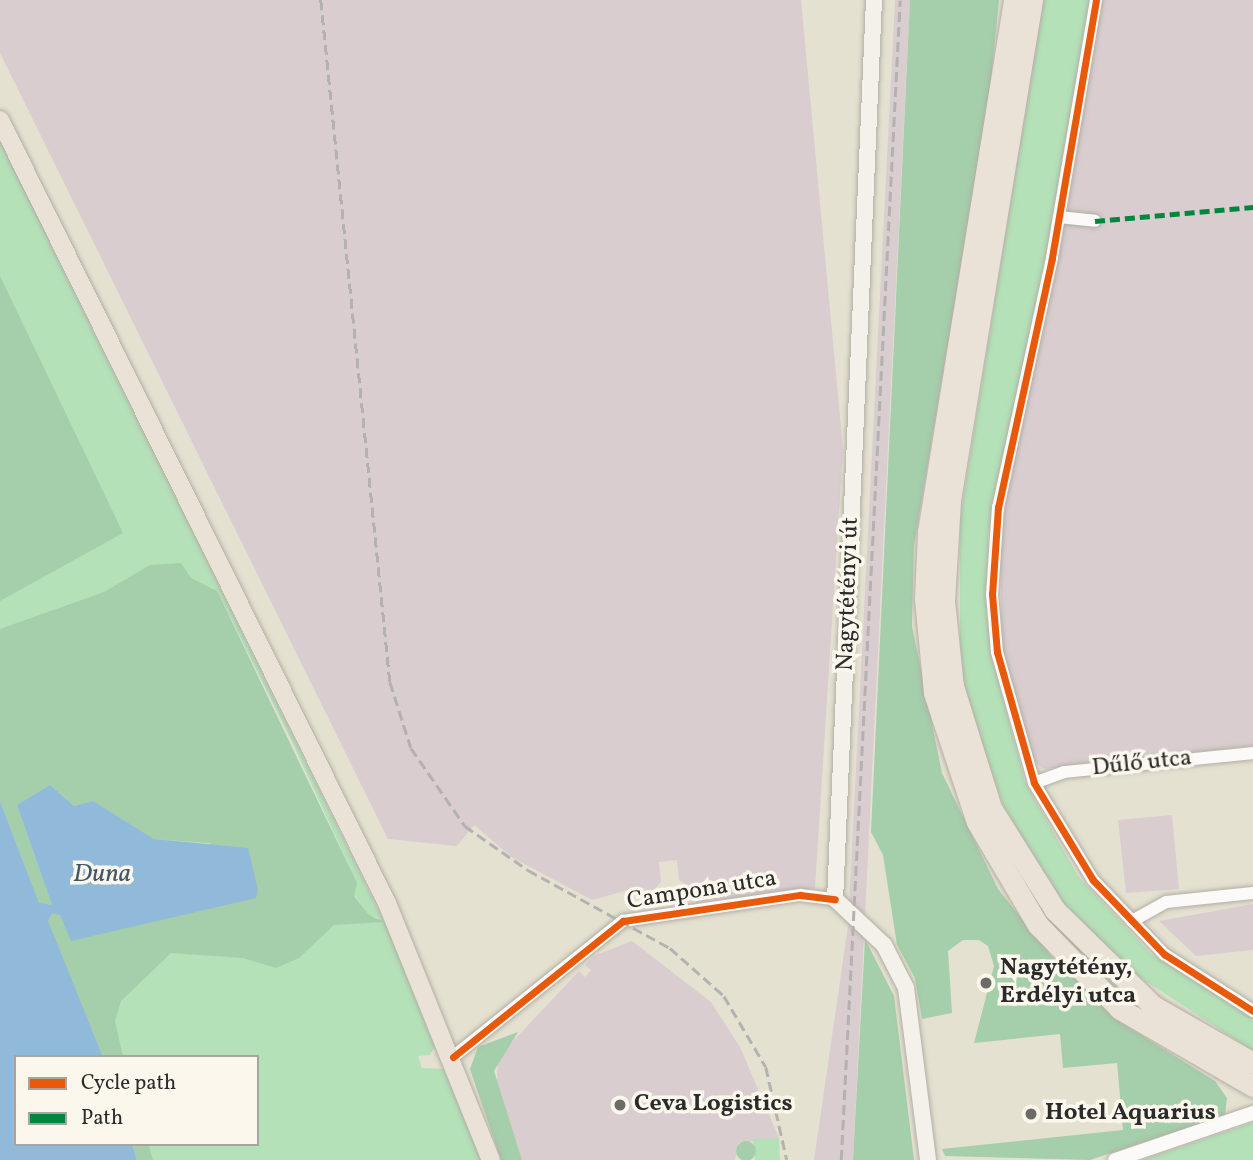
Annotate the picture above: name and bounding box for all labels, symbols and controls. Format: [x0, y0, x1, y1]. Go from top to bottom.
street label: Nagytétényi út [832, 516, 866, 672]
street label: Dűlő utca [1091, 744, 1193, 784]
water label: Duna [73, 859, 131, 891]
street label: Campona utca [625, 865, 779, 917]
place label: Nagytétény, Erdélyi utca [1000, 955, 1136, 1011]
marker: Nagytétény, Erdélyi utca [978, 975, 994, 991]
legend [14, 1055, 259, 1146]
text: Cycle path [81, 1069, 176, 1098]
place label: Ceva Logistics [634, 1091, 793, 1119]
marker: Ceva Logistics [612, 1097, 628, 1113]
place label: Hotel Aquarius [1045, 1100, 1216, 1128]
text: Path [81, 1104, 123, 1133]
marker: Hotel Aquarius [1023, 1106, 1039, 1122]

